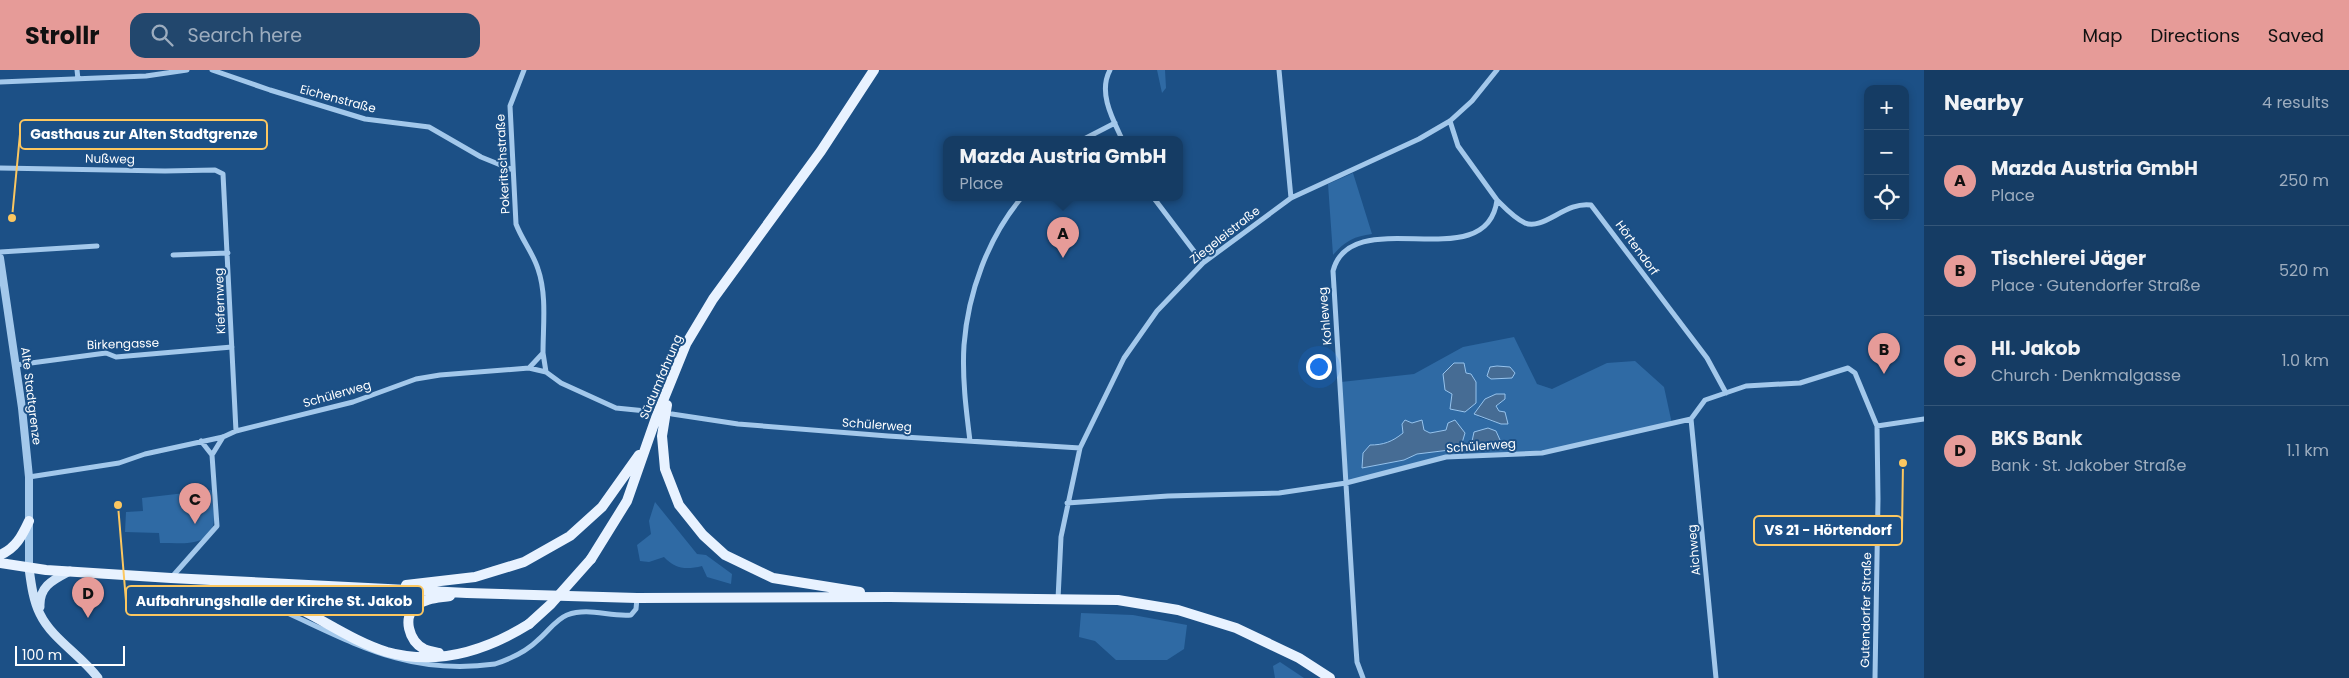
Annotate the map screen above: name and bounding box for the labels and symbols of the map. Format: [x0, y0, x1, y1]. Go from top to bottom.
street label: Eichenstraße [298, 80, 378, 117]
street label: Pokeritschstraße [491, 114, 514, 214]
callout: Gasthaus zur Alten Stadtgrenze [20, 120, 267, 149]
text: Gasthaus zur Alten Stadtgrenze [30, 124, 258, 144]
street label: Nußweg [85, 150, 135, 167]
street label: Ziegeleistraße [1186, 202, 1263, 267]
pin: A [1047, 217, 1079, 258]
street label: Hörtendorf [1612, 217, 1663, 279]
street label: Kiefernweg [210, 267, 229, 335]
street label: Kohleweg [1313, 286, 1336, 346]
street label: Südumfahrung [635, 332, 686, 422]
pin: B [1868, 333, 1900, 374]
street label: Birkengasse [87, 334, 159, 353]
street label: Alte Stadtgrenze [17, 346, 46, 446]
your location [1306, 354, 1332, 380]
street label: Schülerweg [301, 376, 373, 411]
street label: Schülerweg [842, 414, 913, 435]
street label: Schülerweg [1445, 435, 1516, 456]
pin: C [179, 483, 211, 524]
callout: VS 21 - Hörtendorf [1754, 516, 1902, 545]
text: VS 21 - Hörtendorf [1764, 520, 1892, 540]
street label: Aichweg [1683, 524, 1704, 576]
street label: Gutendorfer Straße [1856, 552, 1875, 668]
pin: D [72, 577, 104, 618]
callout: Aufbahrungshalle der Kirche St. Jakob [126, 586, 423, 615]
text: Aufbahrungshalle der Kirche St. Jakob [136, 591, 413, 611]
scale bar [15, 643, 125, 666]

